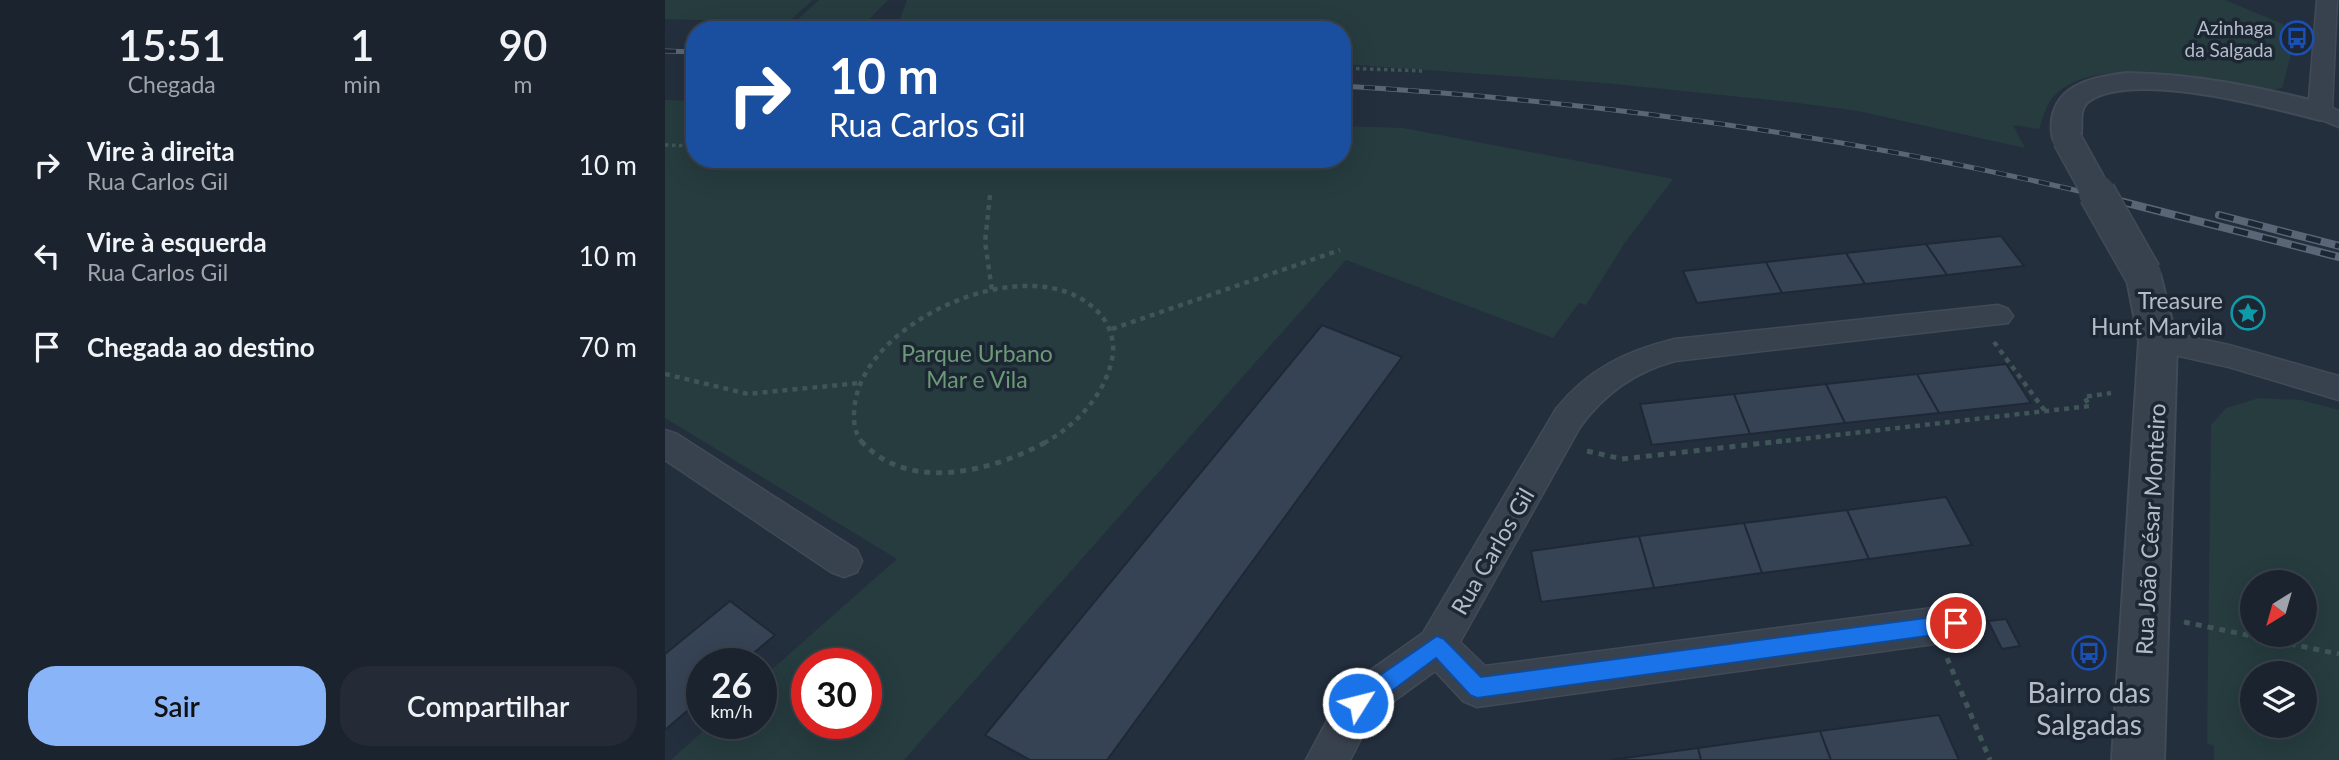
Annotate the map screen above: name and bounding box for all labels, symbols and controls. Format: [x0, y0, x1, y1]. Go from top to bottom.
place label: Azinhaga da Salgada [2185, 16, 2273, 61]
bus stop icon: Azinhaga da Salgada [2278, 19, 2316, 57]
text: 15:51 [118, 20, 226, 70]
text: 1 [350, 20, 374, 70]
text: 90 [499, 20, 547, 70]
text: 10 m [829, 46, 939, 104]
icon: right [714, 49, 805, 140]
text: Chegada [128, 70, 216, 98]
text: min [344, 70, 381, 98]
text: m [513, 70, 532, 98]
text: Rua Carlos Gil [829, 105, 1025, 144]
text: Vire à direita [87, 135, 235, 167]
icon: right [28, 146, 66, 184]
text: 10 m [579, 149, 637, 181]
text: Rua Carlos Gil [87, 167, 228, 195]
text: Vire à esquerda [87, 226, 267, 258]
icon: left [28, 237, 66, 275]
text: 10 m [579, 240, 637, 272]
text: Rua Carlos Gil [87, 258, 228, 286]
place label: Treasure Hunt Marvila [2091, 286, 2223, 340]
place icon: Treasure Hunt Marvila [2229, 294, 2267, 332]
icon: arrive [28, 328, 66, 366]
text: Chegada ao destino [87, 331, 315, 363]
text: 70 m [579, 331, 637, 363]
park label: Parque Urbano Mar e Vila [901, 339, 1053, 393]
street label: Rua João César Monteiro [2129, 402, 2171, 656]
street label: Rua Carlos Gil [1445, 483, 1539, 619]
north arrow [2240, 570, 2317, 648]
map controls [2240, 570, 2317, 738]
pin [1926, 593, 1986, 653]
icon: arrive [1937, 604, 1975, 642]
bus stop icon: Bairro das Salgadas [2070, 634, 2108, 672]
speed limit sign: 30 [791, 648, 882, 739]
button: layers [2240, 661, 2317, 738]
text: 26 [711, 663, 752, 705]
button: Sair [28, 666, 326, 746]
button: Compartilhar [340, 666, 637, 746]
position arrow [1321, 666, 1395, 740]
place label: Bairro das Salgadas [2027, 675, 2151, 741]
text: km/h [710, 700, 753, 722]

